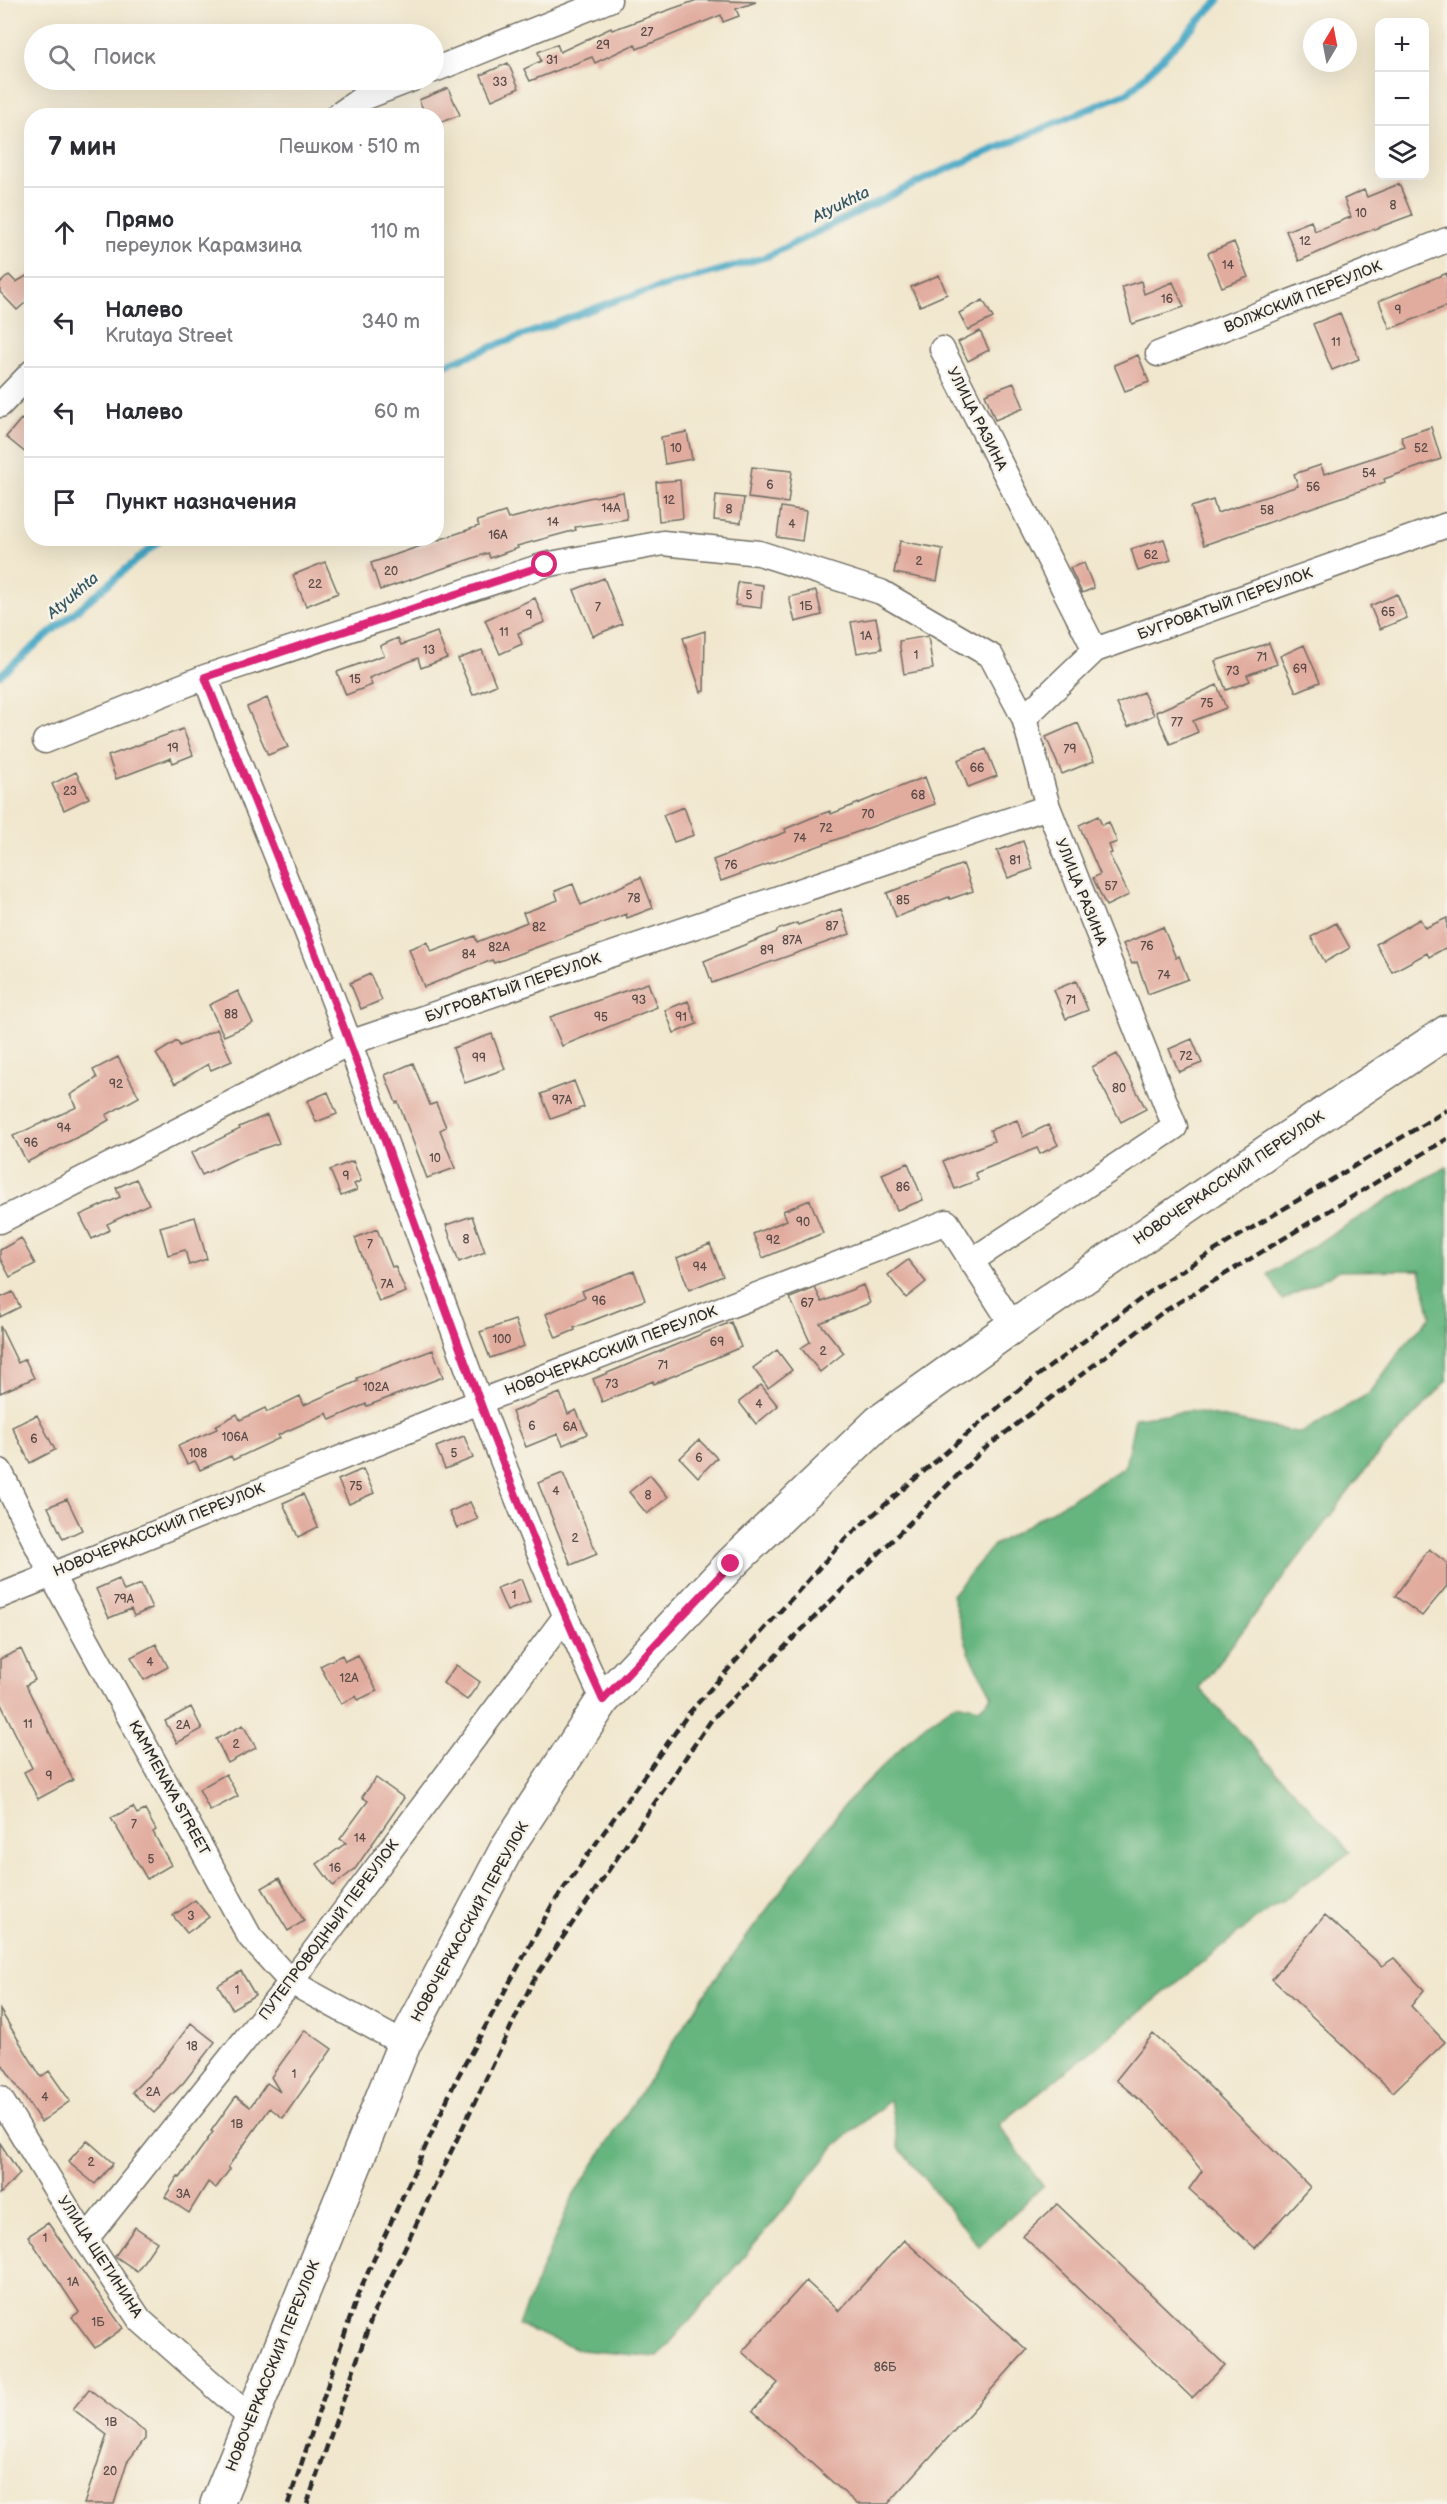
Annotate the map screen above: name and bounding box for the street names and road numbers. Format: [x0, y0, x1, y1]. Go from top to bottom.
street label: ВОЛЖСКИЙ ПЕРЕУЛОК [1221, 257, 1385, 337]
street label: УЛИЦА РАЗИНА [943, 364, 1012, 475]
street label: БУГРОВАТЫЙ ПЕРЕУЛОК [1135, 563, 1315, 645]
street label: УЛИЦА РАЗИНА [1051, 836, 1111, 949]
street label: БУГРОВАТЫЙ ПЕРЕУЛОК [423, 949, 604, 1027]
street label: НОВОЧЕРКАССКИЙ ПЕРЕУЛОК [1130, 1107, 1328, 1249]
street label: НОВОЧЕРКАССКИЙ ПЕРЕУЛОК [502, 1302, 720, 1400]
street label: НОВОЧЕРКАССКИЙ ПЕРЕУЛОК [51, 1479, 268, 1581]
street label: KAMMENAYA STREET [124, 1717, 214, 1859]
street label: НОВОЧЕРКАССКИЙ ПЕРЕУЛОК [407, 1818, 533, 2025]
street label: ПУТЕПРОВОДНЫЙ ПЕРЕУЛОК [255, 1836, 403, 2024]
street label: УЛИЦА ЩЕТИНИНА [53, 2192, 147, 2322]
street label: НОВОЧЕРКАССКИЙ ПЕРЕУЛОК [222, 2257, 324, 2474]

